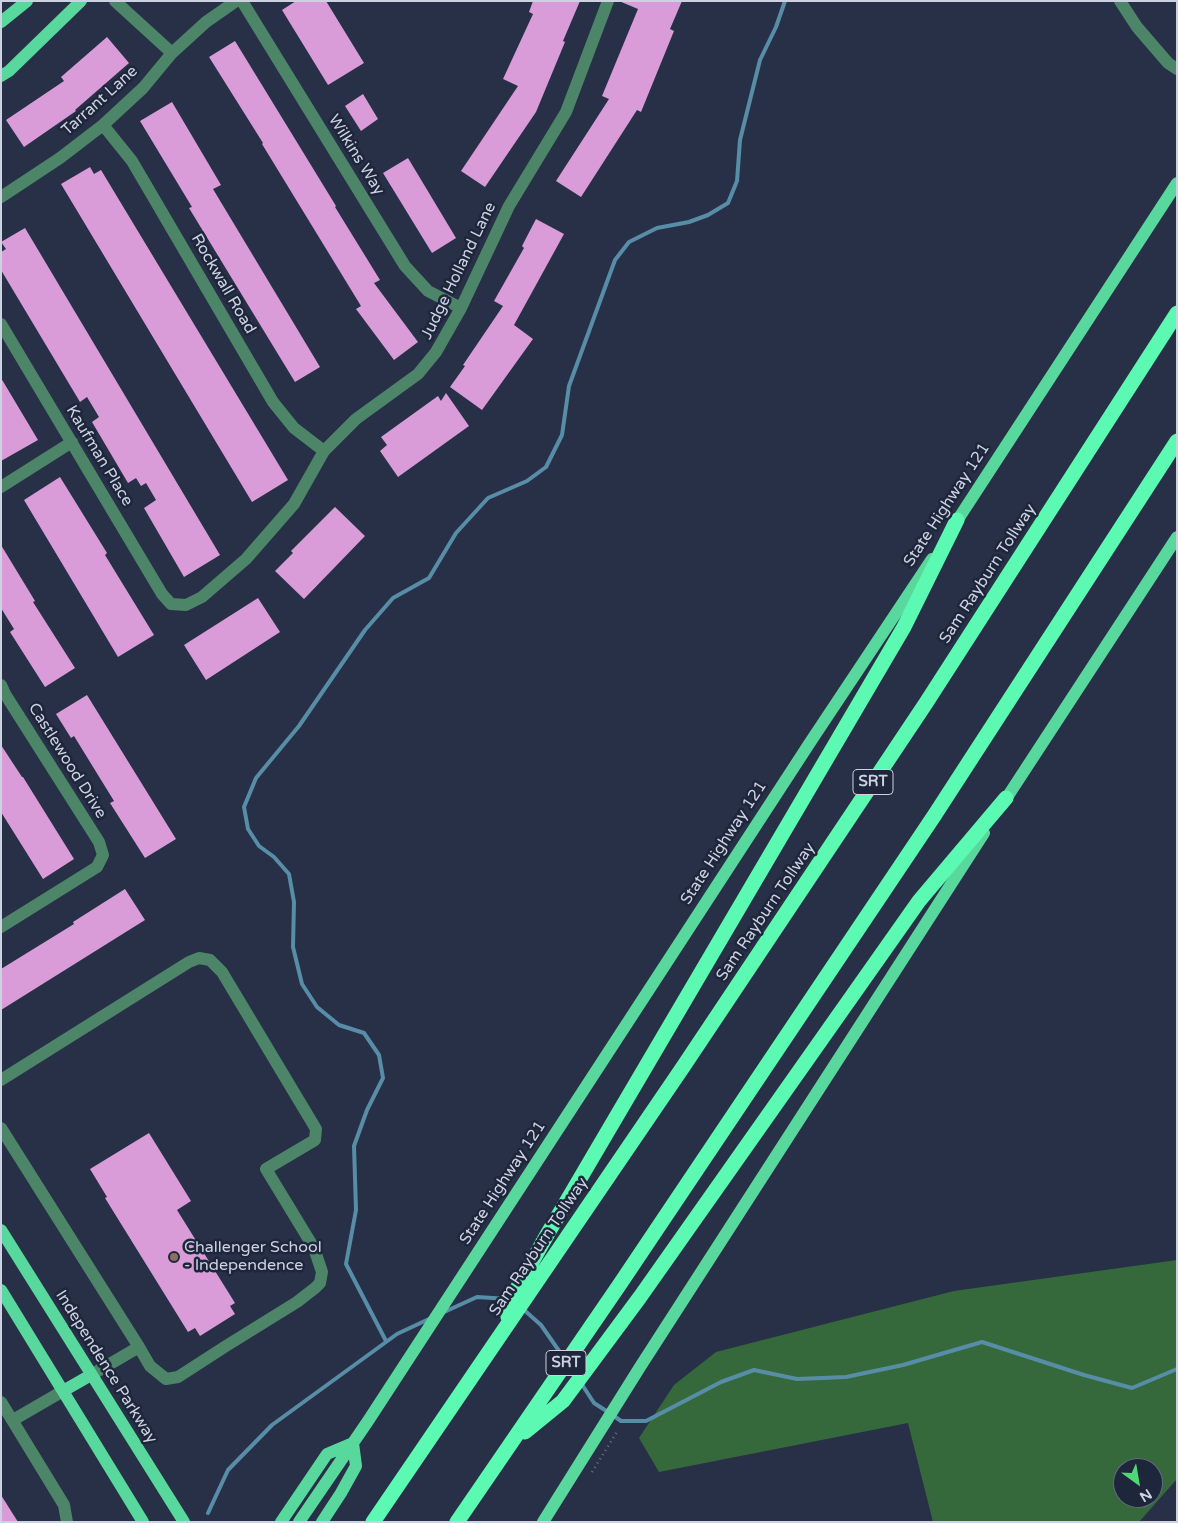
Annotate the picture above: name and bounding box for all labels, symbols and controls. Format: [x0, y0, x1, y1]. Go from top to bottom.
street label: Tarrant Lane [58, 62, 142, 140]
street label: Wilkins Way [324, 111, 388, 199]
street label: Judge Holland Lane [417, 199, 501, 343]
street label: Rockwall Road [187, 231, 259, 337]
street label: Kaufman Place [61, 402, 137, 510]
street label: State Highway 121 [900, 440, 994, 570]
street label: Sam Rayburn Tollway [936, 500, 1040, 648]
street label: Castlewood Drive [24, 700, 110, 822]
road number: SRT [853, 770, 893, 794]
street label: State Highway 121 [677, 778, 771, 908]
street label: Sam Rayburn Tollway [713, 839, 819, 985]
street label: State Highway 121 [456, 1118, 550, 1248]
street label: Sam Rayburn Tollway [486, 1174, 592, 1320]
place label: Challenger School - Independence [184, 1238, 322, 1276]
marker: Challenger School - Independence [168, 1251, 180, 1263]
street label: Independence Parkway [51, 1287, 161, 1447]
road number: SRT [546, 1350, 586, 1376]
north arrow [1113, 1458, 1163, 1508]
text: N [1136, 1485, 1155, 1505]

